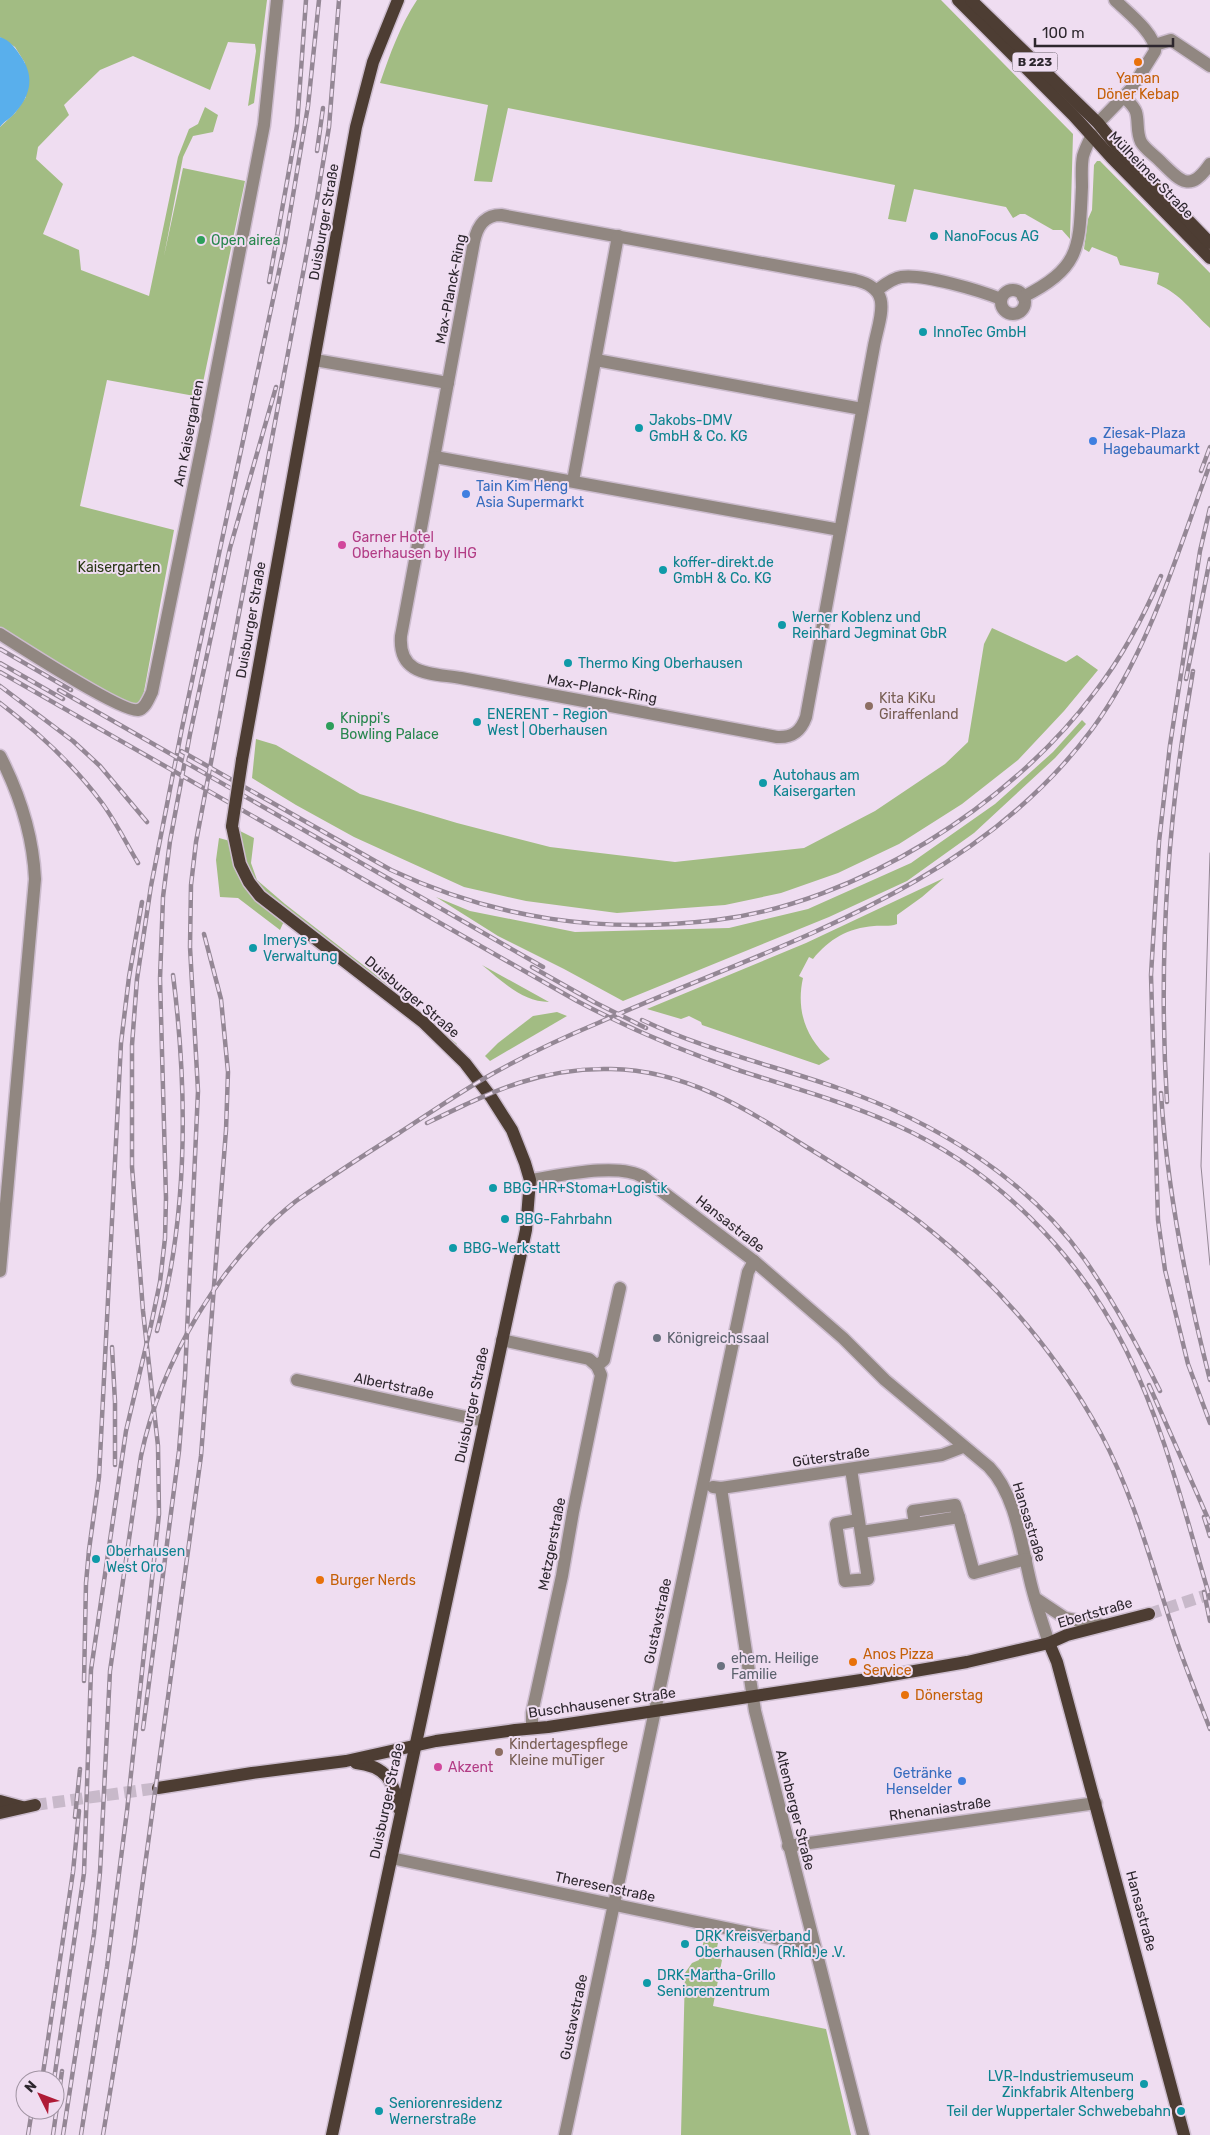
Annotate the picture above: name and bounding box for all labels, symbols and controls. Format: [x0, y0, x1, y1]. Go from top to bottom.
scale bar [1035, 15, 1172, 47]
text: 100 m [1042, 24, 1084, 42]
road number: B 223 [1012, 52, 1058, 72]
marker: Yaman Döner Kebap [1132, 56, 1144, 68]
place label: Yaman Döner Kebap [1097, 70, 1179, 103]
street label: Mülheimer Straße [1105, 128, 1197, 222]
street label: Duisburger Straße [305, 162, 343, 282]
place label: NanoFocus AG [944, 228, 1039, 245]
marker: NanoFocus AG [928, 230, 940, 242]
place label: Open airea [211, 232, 280, 249]
street label: Max-Planck-Ring [432, 233, 470, 345]
marker: Open airea [195, 234, 207, 246]
place label: InnoTec GmbH [933, 324, 1027, 341]
marker: InnoTec GmbH [917, 326, 929, 338]
street label: Am Kaisergarten [170, 378, 208, 488]
place label: Jakobs-DMV GmbH & Co. KG [649, 412, 748, 445]
marker: Jakobs-DMV GmbH & Co. KG [633, 422, 645, 434]
place label: Ziesak-Plaza Hagebaumarkt [1103, 425, 1200, 458]
marker: Ziesak-Plaza Hagebaumarkt [1087, 435, 1099, 447]
place label: Tain Kim Heng Asia Supermarkt [476, 478, 584, 511]
marker: Tain Kim Heng Asia Supermarkt [460, 488, 472, 500]
place label: Garner Hotel Oberhausen by IHG [352, 529, 477, 562]
marker: Garner Hotel Oberhausen by IHG [336, 539, 348, 551]
place label: koffer-direkt.de GmbH & Co. KG [673, 554, 774, 587]
park label: Kaisergarten [78, 559, 160, 576]
street label: Duisburger Straße [232, 560, 270, 680]
marker: koffer-direkt.de GmbH & Co. KG [657, 564, 669, 576]
place label: Werner Koblenz und Reinhard Jegminat GbR [792, 609, 947, 642]
marker: Werner Koblenz und Reinhard Jegminat GbR [776, 619, 788, 631]
place label: Thermo King Oberhausen [578, 655, 743, 672]
marker: Thermo King Oberhausen [562, 657, 574, 669]
street label: Max-Planck-Ring [546, 671, 658, 707]
place label: Kita KiKu Giraffenland [879, 690, 959, 723]
marker: Kita KiKu Giraffenland [863, 700, 875, 712]
place label: ENERENT - Region West | Oberhausen [487, 706, 608, 739]
place label: Knippi's Bowling Palace [340, 710, 439, 743]
marker: ENERENT - Region West | Oberhausen [471, 716, 483, 728]
marker: Knippi's Bowling Palace [324, 720, 336, 732]
place label: Autohaus am Kaisergarten [773, 767, 860, 800]
marker: Autohaus am Kaisergarten [757, 777, 769, 789]
place label: Imerys - Verwaltung [263, 932, 338, 965]
marker: Imerys - Verwaltung [247, 942, 259, 954]
street label: Duisburger Straße [361, 952, 463, 1042]
place label: BBG-HR+Stoma+Logistik [503, 1180, 668, 1197]
marker: BBG-HR+Stoma+Logistik [487, 1182, 499, 1194]
street label: Hansastraße [692, 1192, 768, 1256]
place label: BBG-Fahrbahn [515, 1211, 612, 1228]
marker: BBG-Fahrbahn [499, 1213, 511, 1225]
place label: BBG-Werkstatt [463, 1240, 561, 1257]
marker: BBG-Werkstatt [447, 1242, 459, 1254]
place label: Königreichssaal [667, 1330, 769, 1347]
marker: Königreichssaal [651, 1332, 663, 1344]
street label: Duisburger Straße [451, 1345, 493, 1465]
street label: Albertstraße [352, 1369, 436, 1403]
street label: Güterstraße [791, 1443, 871, 1471]
street label: Hansastraße [1009, 1480, 1049, 1564]
street label: Metzgerstraße [535, 1496, 569, 1592]
place label: Oberhausen West Oro [106, 1543, 185, 1576]
marker: Oberhausen West Oro [90, 1553, 102, 1565]
place label: Burger Nerds [330, 1572, 416, 1589]
marker: Burger Nerds [314, 1574, 326, 1586]
street label: Gustavstraße [641, 1576, 675, 1665]
street label: Ebertstraße [1056, 1594, 1135, 1632]
place label: Anos Pizza Service [863, 1646, 934, 1679]
place label: ehem. Heilige Familie [731, 1650, 819, 1683]
marker: Anos Pizza Service [847, 1656, 859, 1668]
marker: ehem. Heilige Familie [715, 1660, 727, 1672]
street label: Buschhausener Straße [527, 1684, 677, 1722]
place label: Dönerstag [915, 1687, 983, 1704]
marker: Dönerstag [899, 1689, 911, 1701]
place label: Kindertagespflege Kleine muTiger [509, 1736, 628, 1769]
street label: Duisburger Straße [366, 1741, 408, 1861]
marker: Kindertagespflege Kleine muTiger [493, 1746, 505, 1758]
street label: Altenberger Straße [772, 1748, 818, 1872]
place label: Akzent [448, 1759, 494, 1776]
marker: Akzent [432, 1761, 444, 1773]
place label: Getränke Henselder [886, 1765, 953, 1798]
marker: Getränke Henselder [956, 1775, 968, 1787]
street label: Rhenaniastraße [888, 1793, 992, 1825]
street label: Theresenstraße [553, 1868, 657, 1906]
street label: Hansastraße [1122, 1869, 1160, 1953]
place label: DRK Kreisverband Oberhausen (Rhld.)e .V. [695, 1928, 846, 1961]
marker: DRK Kreisverband Oberhausen (Rhld.)e .V. [679, 1938, 691, 1950]
place label: DRK-Martha-Grillo Seniorenzentrum [657, 1967, 776, 2000]
street label: Gustavstraße [557, 1972, 591, 2061]
marker: DRK-Martha-Grillo Seniorenzentrum [641, 1977, 653, 1989]
place label: LVR-Industriemuseum Zinkfabrik Altenberg [988, 2068, 1134, 2101]
north arrow [15, 2070, 65, 2120]
text: N [21, 2077, 40, 2096]
marker: LVR-Industriemuseum Zinkfabrik Altenberg [1138, 2078, 1150, 2090]
place label: Seniorenresidenz Wernerstraße [389, 2095, 502, 2128]
place label: Teil der Wuppertaler Schwebebahn [947, 2103, 1171, 2120]
marker: Seniorenresidenz Wernerstraße [373, 2105, 385, 2117]
marker: Teil der Wuppertaler Schwebebahn [1175, 2105, 1187, 2117]

